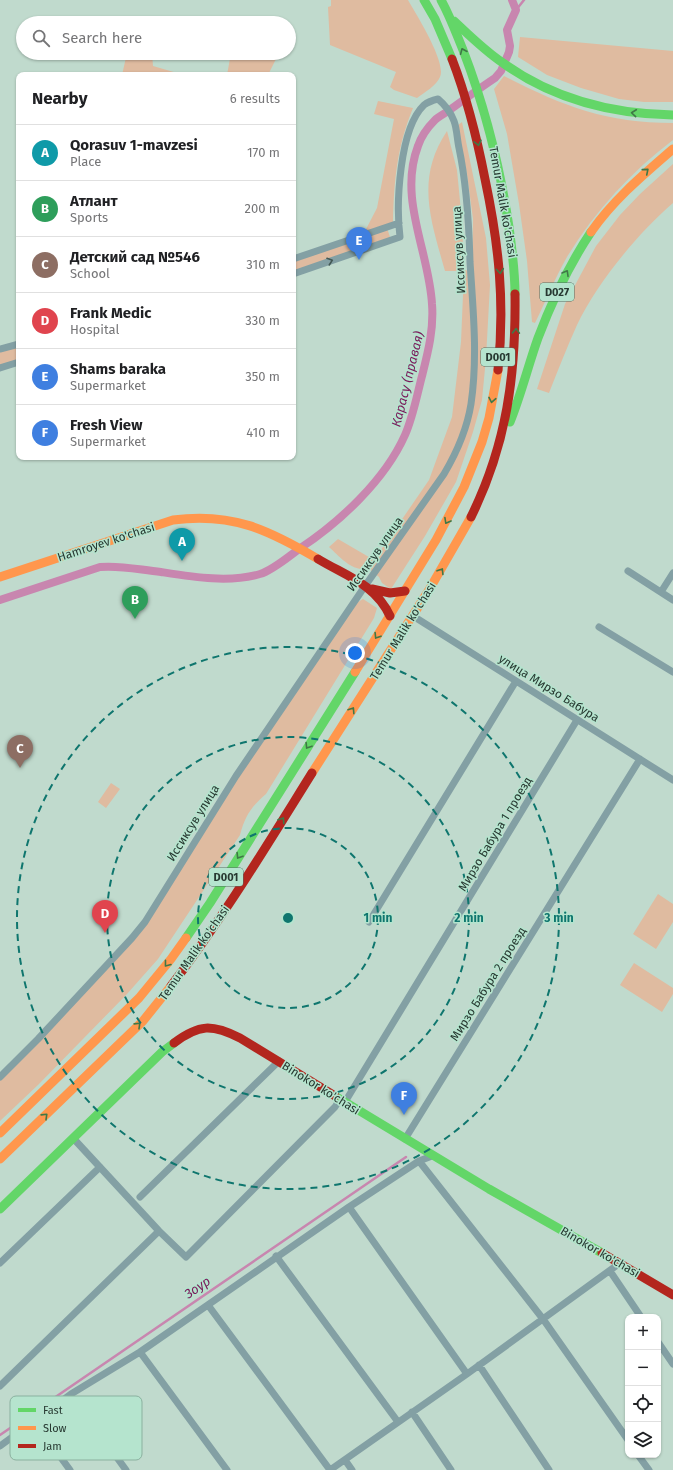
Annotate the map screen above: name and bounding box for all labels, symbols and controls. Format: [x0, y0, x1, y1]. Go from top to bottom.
search box [16, 16, 296, 60]
icon: search [30, 27, 52, 49]
text: Search here [62, 29, 142, 47]
one-way arrow [460, 47, 468, 54]
text: Nearby [32, 88, 87, 109]
text: 6 results [230, 91, 280, 106]
one-way arrow [631, 109, 637, 118]
text: Qorasuv 1-mavzesi [70, 136, 198, 154]
one-way arrow [473, 139, 482, 146]
text: A [41, 145, 49, 160]
text: 170 m [247, 145, 280, 160]
street label: Temur Malik ko'chasi [486, 145, 520, 259]
text: Place [70, 154, 101, 169]
one-way arrow [642, 169, 649, 176]
text: Атлант [70, 192, 118, 210]
text: B [41, 201, 49, 216]
text: 200 m [244, 201, 280, 216]
street label: Иссиксув улица [450, 206, 468, 294]
text: Sports [70, 210, 108, 225]
pin: E [346, 227, 372, 260]
text: Детский сад №546 [70, 248, 200, 266]
text: C [41, 257, 49, 272]
text: 310 m [246, 257, 280, 272]
one-way arrow [326, 257, 333, 266]
text: School [70, 266, 110, 281]
one-way arrow [495, 268, 504, 274]
one-way arrow [562, 270, 569, 277]
road number: D027 [540, 283, 574, 301]
text: Frank Medic [70, 304, 151, 322]
text: D [41, 313, 49, 328]
text: 330 m [245, 313, 280, 328]
text: Hospital [70, 322, 119, 337]
one-way arrow [512, 328, 520, 334]
water label: Карасу (правая) [388, 330, 427, 428]
road number: D001 [481, 348, 515, 366]
text: Shams baraka [70, 360, 166, 378]
text: E [42, 369, 48, 384]
text: 350 m [245, 369, 280, 384]
text: Supermarket [70, 378, 146, 393]
one-way arrow [488, 397, 497, 403]
text: Fresh View [70, 416, 142, 434]
text: F [42, 425, 48, 440]
text: 410 m [246, 425, 280, 440]
text: Supermarket [70, 434, 146, 449]
street label: Иссиксув улица [344, 514, 406, 594]
one-way arrow [445, 517, 452, 524]
street label: Hamroyev ko'chasi [56, 520, 156, 564]
pin: A [169, 528, 195, 561]
one-way arrow [436, 568, 443, 575]
street label: Temur Malik ko'chasi [367, 579, 439, 683]
pin: B [122, 586, 148, 619]
one-way arrow [375, 632, 382, 639]
your location [345, 643, 365, 663]
street label: улица Мирзо Бабура [496, 651, 602, 725]
one-way arrow [348, 707, 355, 714]
pin: C [7, 735, 33, 768]
one-way arrow [306, 742, 313, 749]
street label: Мирзо Бабура 1 проезд [455, 774, 535, 894]
street label: Иссиксув улица [164, 782, 222, 864]
one-way arrow [277, 817, 285, 824]
one-way arrow [237, 852, 244, 859]
road number: D001 [209, 868, 243, 886]
pin: D [92, 900, 118, 933]
street label: Temur Malik ko'chasi [156, 903, 232, 1003]
centre of rings [281, 911, 295, 925]
text: 1 min [364, 911, 392, 925]
text: 2 min [454, 911, 484, 925]
text: 3 min [543, 911, 574, 925]
street label: Мирзо Бабура 2 проезд [447, 924, 529, 1044]
one-way arrow [165, 960, 172, 967]
one-way arrow [133, 1022, 141, 1030]
street label: Binokor ko'chasi [279, 1058, 363, 1118]
pin: F [391, 1082, 417, 1115]
one-way arrow [40, 1113, 48, 1121]
street label: Binokor ko'chasi [558, 1224, 642, 1280]
water label: Зоур [181, 1273, 213, 1302]
map controls [625, 1314, 661, 1458]
button: + [625, 1314, 661, 1350]
button: − [625, 1350, 661, 1386]
button: locate [625, 1386, 661, 1422]
legend [10, 1396, 142, 1460]
text: Fast [43, 1404, 63, 1417]
text: Slow [43, 1422, 67, 1435]
button: layers [625, 1422, 661, 1458]
text: Jam [43, 1440, 62, 1453]

